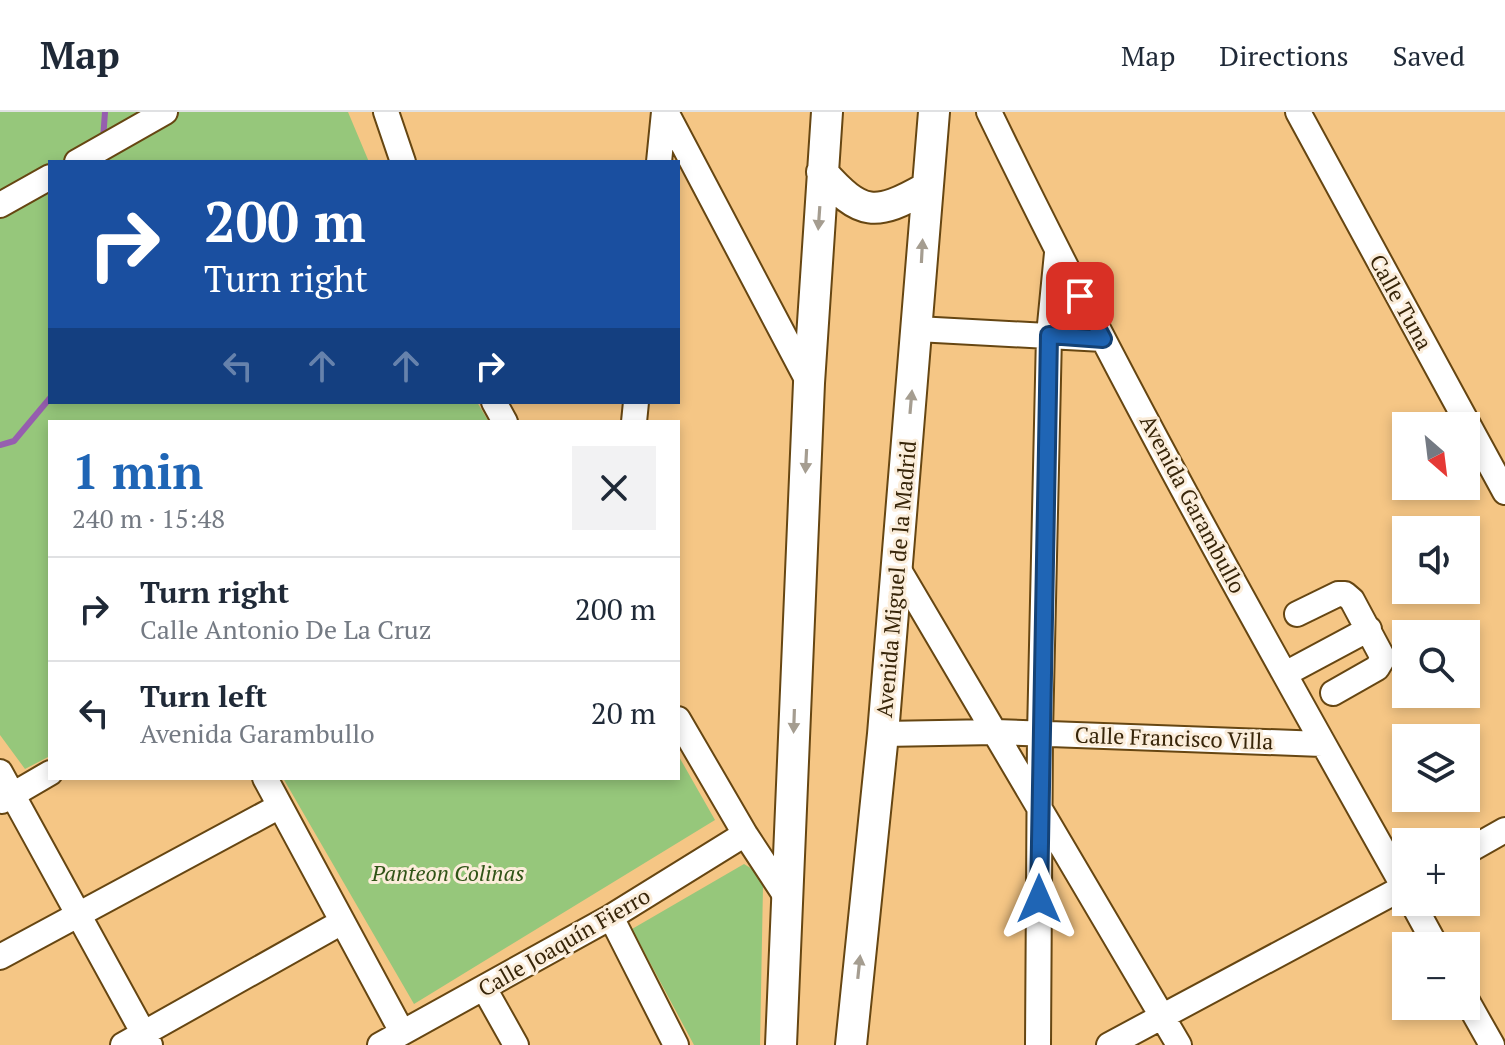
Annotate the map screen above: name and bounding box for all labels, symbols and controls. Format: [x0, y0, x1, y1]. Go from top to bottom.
text: Map [40, 30, 120, 80]
text: Map [1121, 37, 1175, 74]
text: Directions [1219, 37, 1349, 74]
text: Saved [1393, 37, 1465, 74]
text: 200 m [204, 184, 366, 258]
icon: right [72, 192, 176, 296]
one-way arrow [813, 206, 826, 231]
one-way arrow [916, 238, 929, 263]
street label: Calle Tuna [1363, 249, 1439, 355]
text: Turn right [204, 255, 368, 302]
pin [1046, 262, 1114, 330]
icon: arrive [1058, 274, 1102, 318]
icon: left [216, 344, 260, 388]
icon: ahead [300, 344, 344, 388]
icon: ahead [384, 344, 428, 388]
icon: right [468, 344, 512, 388]
one-way arrow [904, 389, 917, 414]
street label: Avenida Garambullo [1134, 409, 1253, 598]
north arrow [1392, 412, 1480, 500]
map controls [1392, 412, 1480, 1020]
text: 1 min [72, 439, 203, 503]
street label: Avenida Miguel de la Madrid [869, 439, 922, 719]
button: close [572, 446, 656, 530]
one-way arrow [799, 449, 812, 474]
text: 240 m · 15:48 [72, 501, 225, 535]
button: sound [1392, 516, 1480, 604]
text: Turn right [140, 572, 289, 612]
icon: right [72, 587, 116, 631]
text: 200 m [575, 589, 656, 629]
text: Calle Antonio De La Cruz [140, 612, 432, 646]
button: search [1392, 620, 1480, 708]
text: Turn left [140, 676, 267, 716]
icon: left [72, 691, 116, 735]
text: 20 m [591, 693, 656, 733]
one-way arrow [787, 709, 800, 734]
text: Avenida Garambullo [140, 716, 375, 750]
street label: Calle Francisco Villa [1074, 720, 1274, 755]
button: layers [1392, 724, 1480, 812]
button: + [1392, 828, 1480, 916]
position arrow [997, 857, 1081, 941]
park label: Panteon Colinas [371, 858, 524, 887]
street label: Calle Joaquín Fierro [472, 880, 655, 1003]
button: − [1392, 932, 1480, 1020]
one-way arrow [852, 954, 865, 979]

